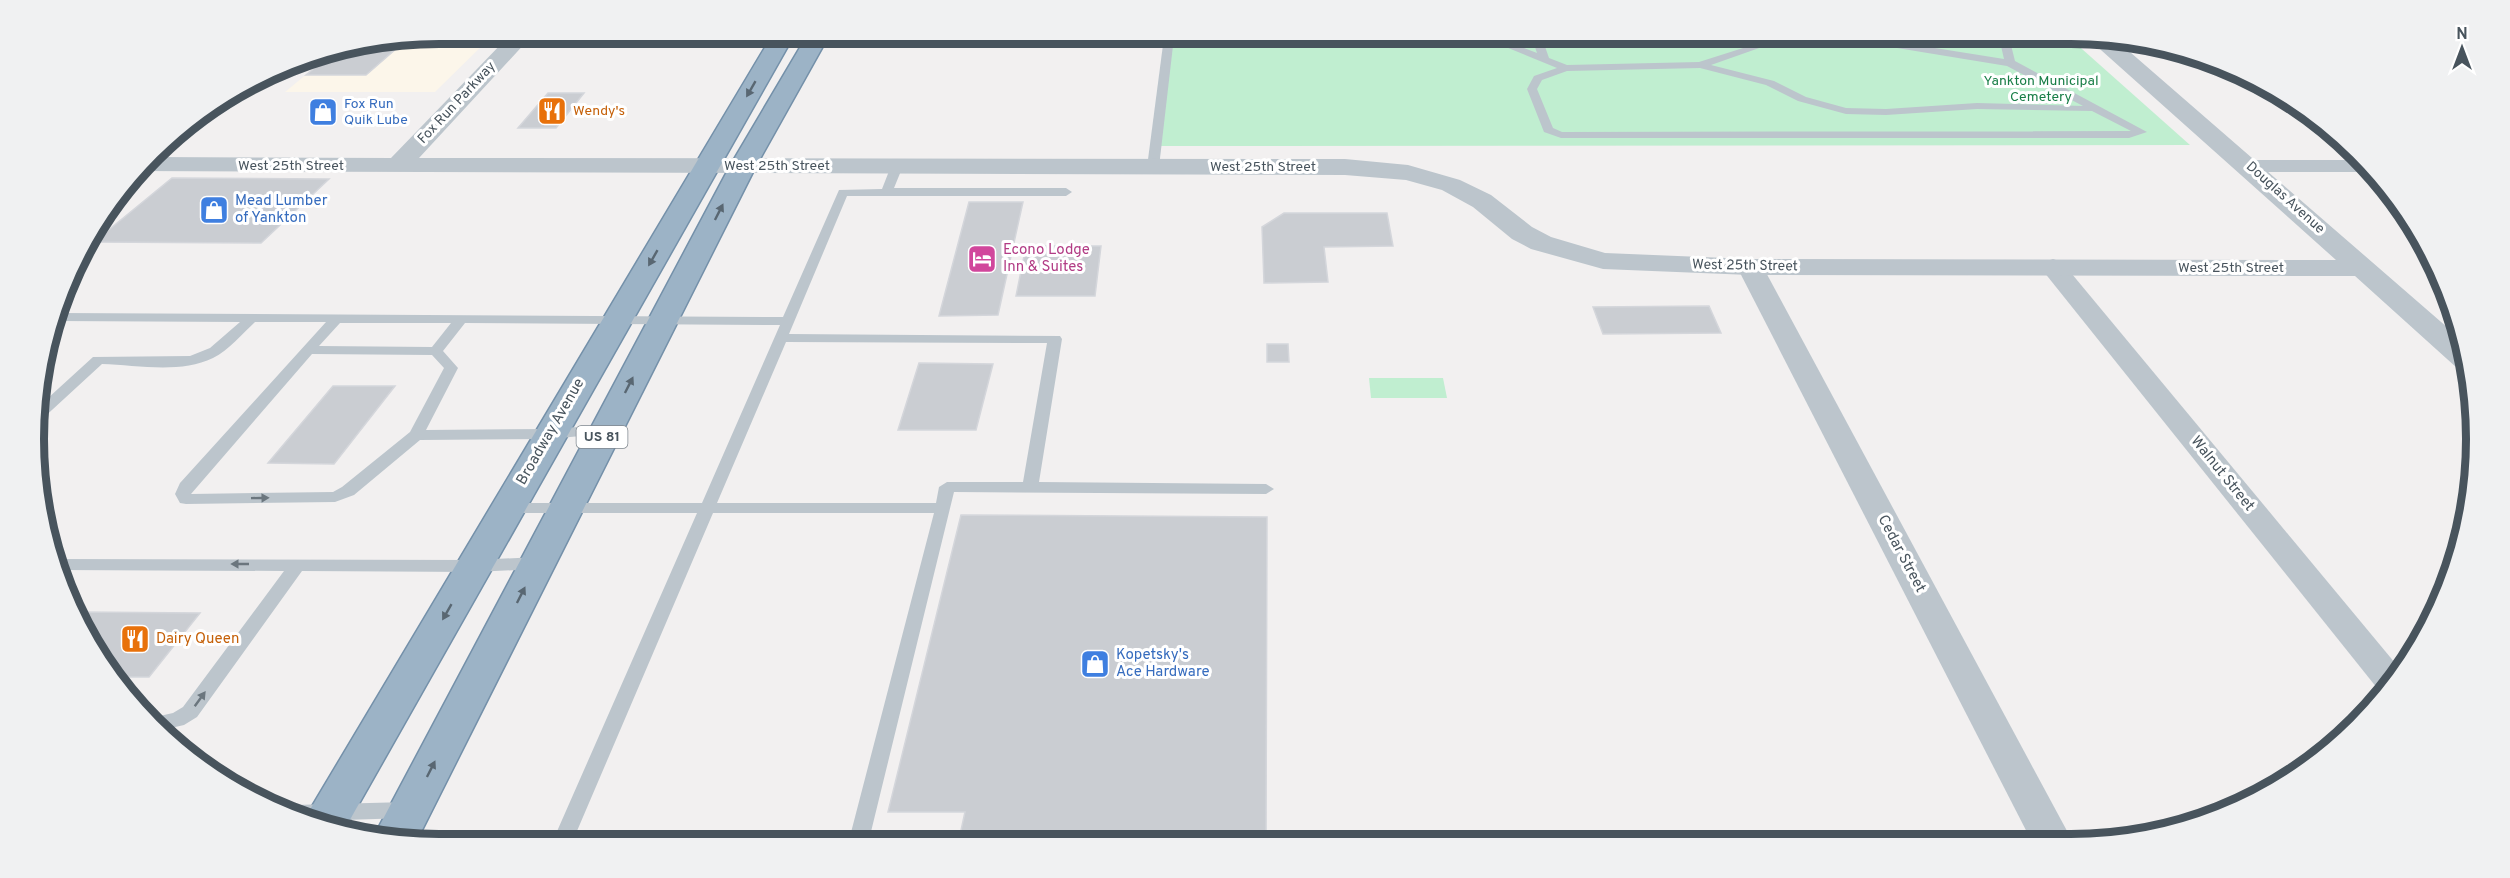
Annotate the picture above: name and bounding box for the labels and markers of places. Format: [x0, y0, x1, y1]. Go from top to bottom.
restaurant icon: Wendy's [536, 95, 568, 127]
shop icon: Fox Run Quik Lube [307, 96, 339, 128]
place label: Fox Run Quik Lube [344, 96, 408, 129]
place label: Wendy's [573, 103, 625, 120]
place label: Mead Lumber of Yankton [235, 192, 328, 228]
shop icon: Mead Lumber of Yankton [198, 194, 230, 226]
place label: Econo Lodge Inn & Suites [1003, 241, 1090, 277]
hotel icon: Econo Lodge Inn & Suites [966, 243, 998, 275]
restaurant icon: Dairy Queen [119, 623, 151, 655]
place label: Dairy Queen [156, 630, 239, 649]
place label: Kopetsky's Ace Hardware [1116, 646, 1209, 682]
shop icon: Kopetsky's Ace Hardware [1079, 648, 1111, 680]

